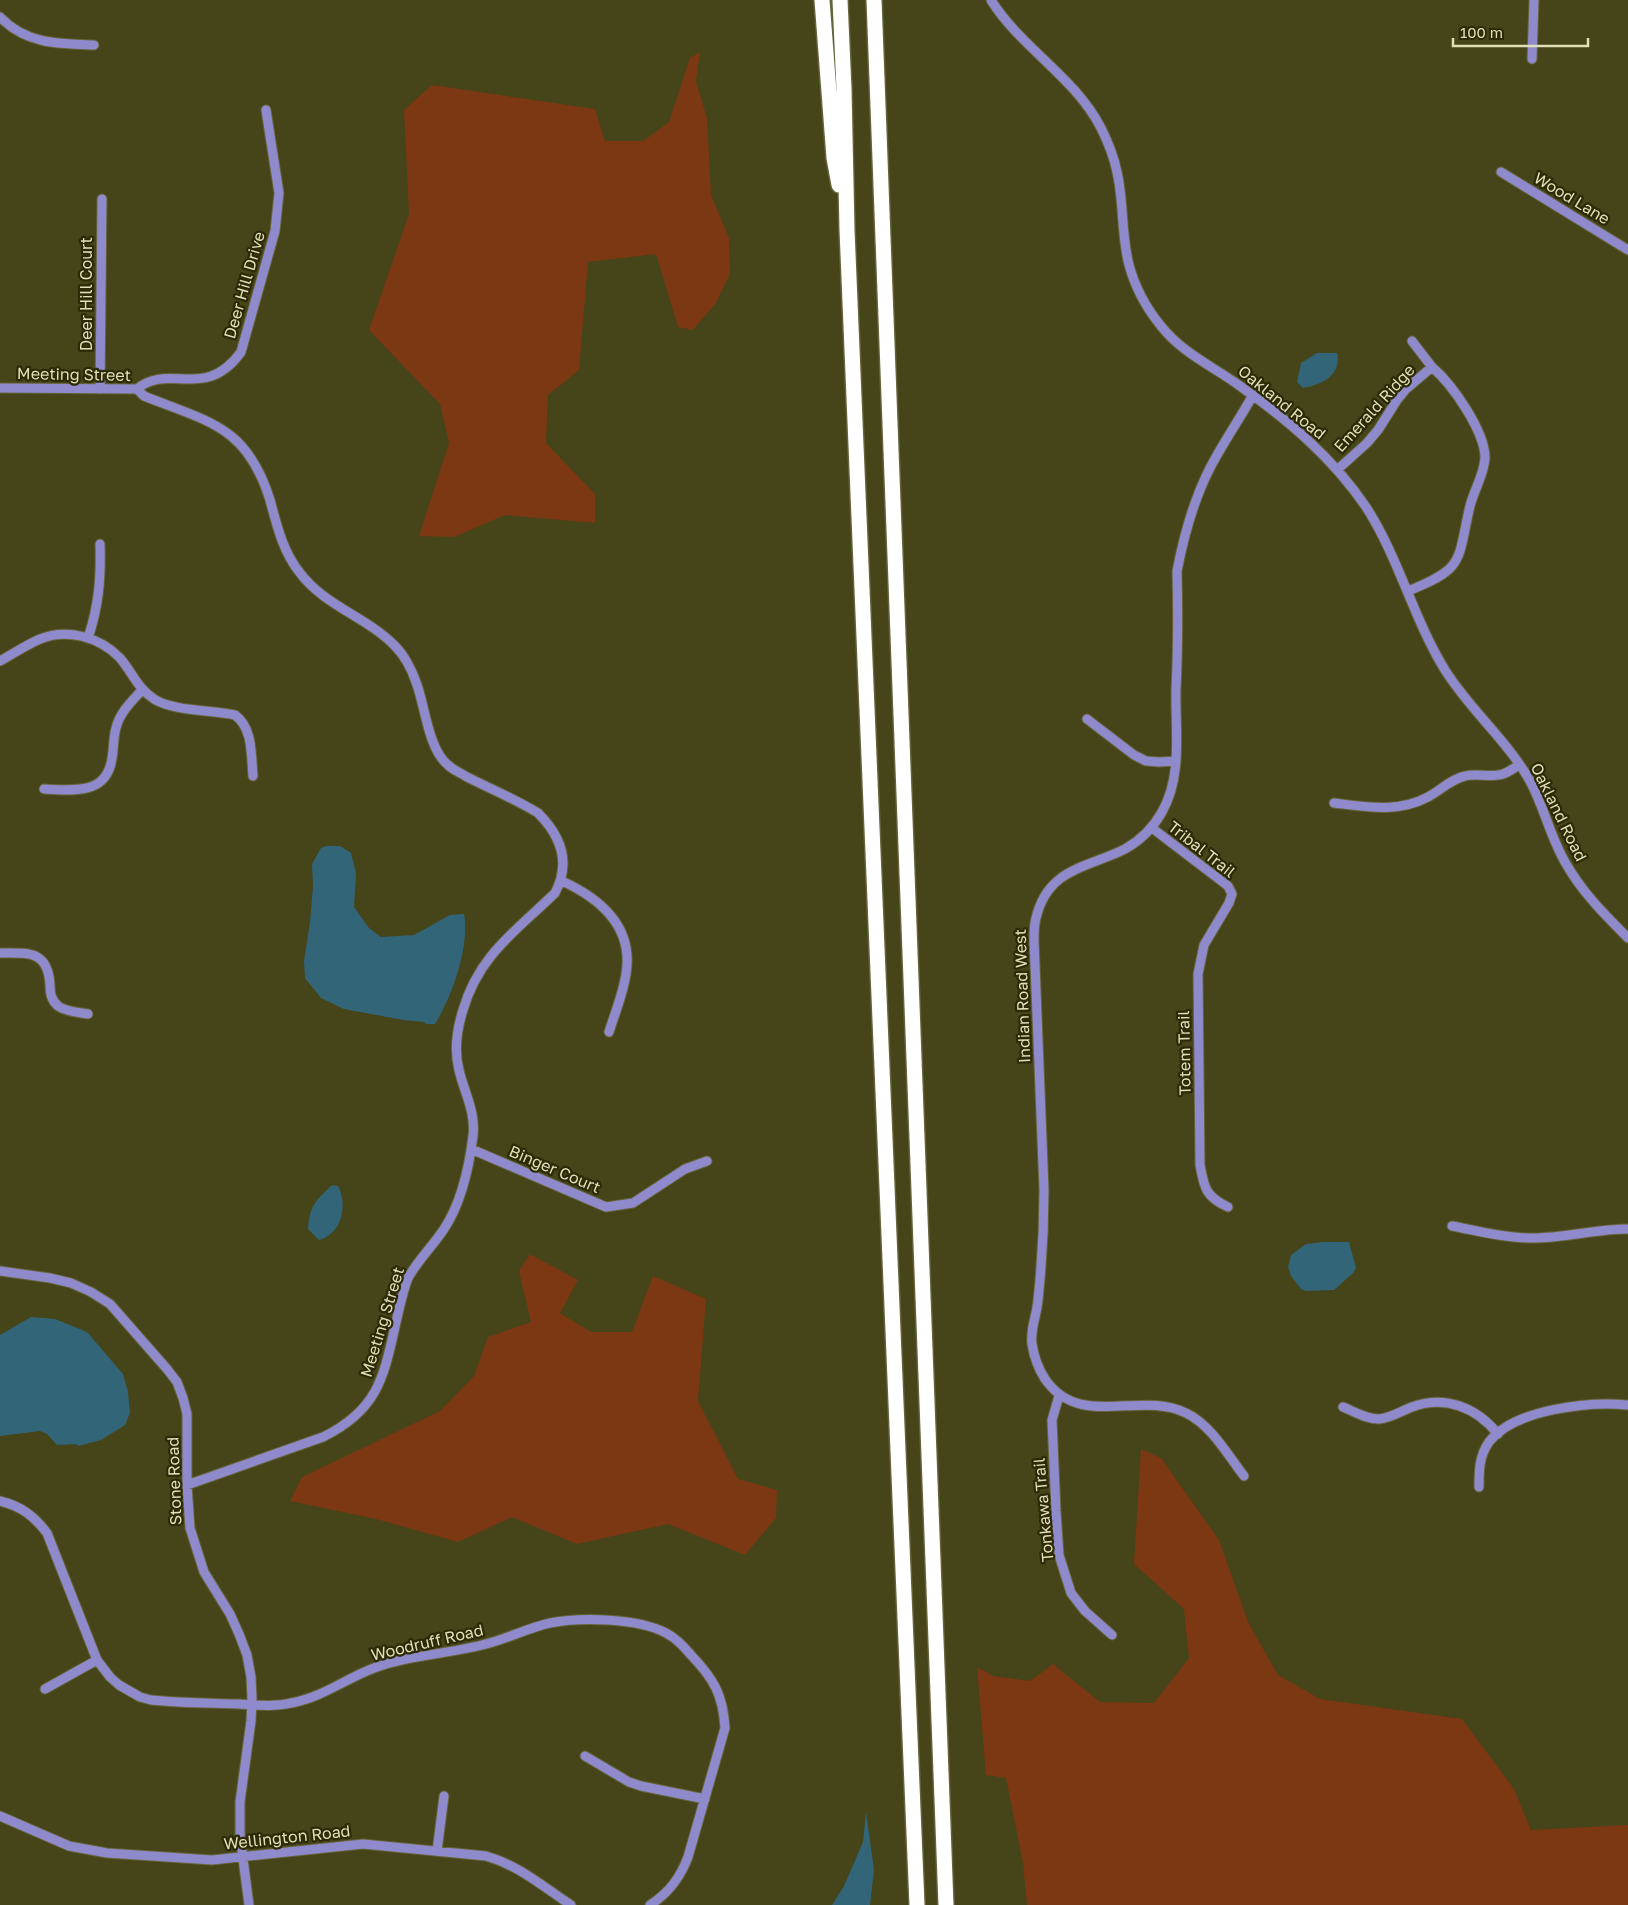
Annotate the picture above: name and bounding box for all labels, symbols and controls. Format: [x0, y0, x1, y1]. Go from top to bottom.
scale bar [1453, 15, 1588, 47]
text: 100 m [1460, 23, 1503, 41]
street label: Wood Lane [1530, 167, 1614, 229]
street label: Deer Hill Drive [219, 229, 269, 341]
street label: Deer Hill Court [76, 237, 96, 351]
street label: Emerald Ridge [1329, 360, 1419, 456]
street label: Oakland Road [1234, 361, 1330, 443]
street label: Meeting Street [17, 363, 131, 385]
street label: Oakland Road [1527, 760, 1591, 864]
street label: Tribal Trail [1164, 816, 1240, 882]
street label: Indian Road West [1010, 929, 1034, 1063]
street label: Totem Trail [1173, 1010, 1195, 1096]
street label: Binger Court [506, 1141, 604, 1197]
street label: Meeting Street [356, 1265, 408, 1379]
street label: Stone Road [162, 1437, 186, 1525]
street label: Tonkawa Trail [1028, 1457, 1058, 1563]
street label: Woodruff Road [369, 1619, 485, 1665]
street label: Wellington Road [223, 1820, 351, 1854]

